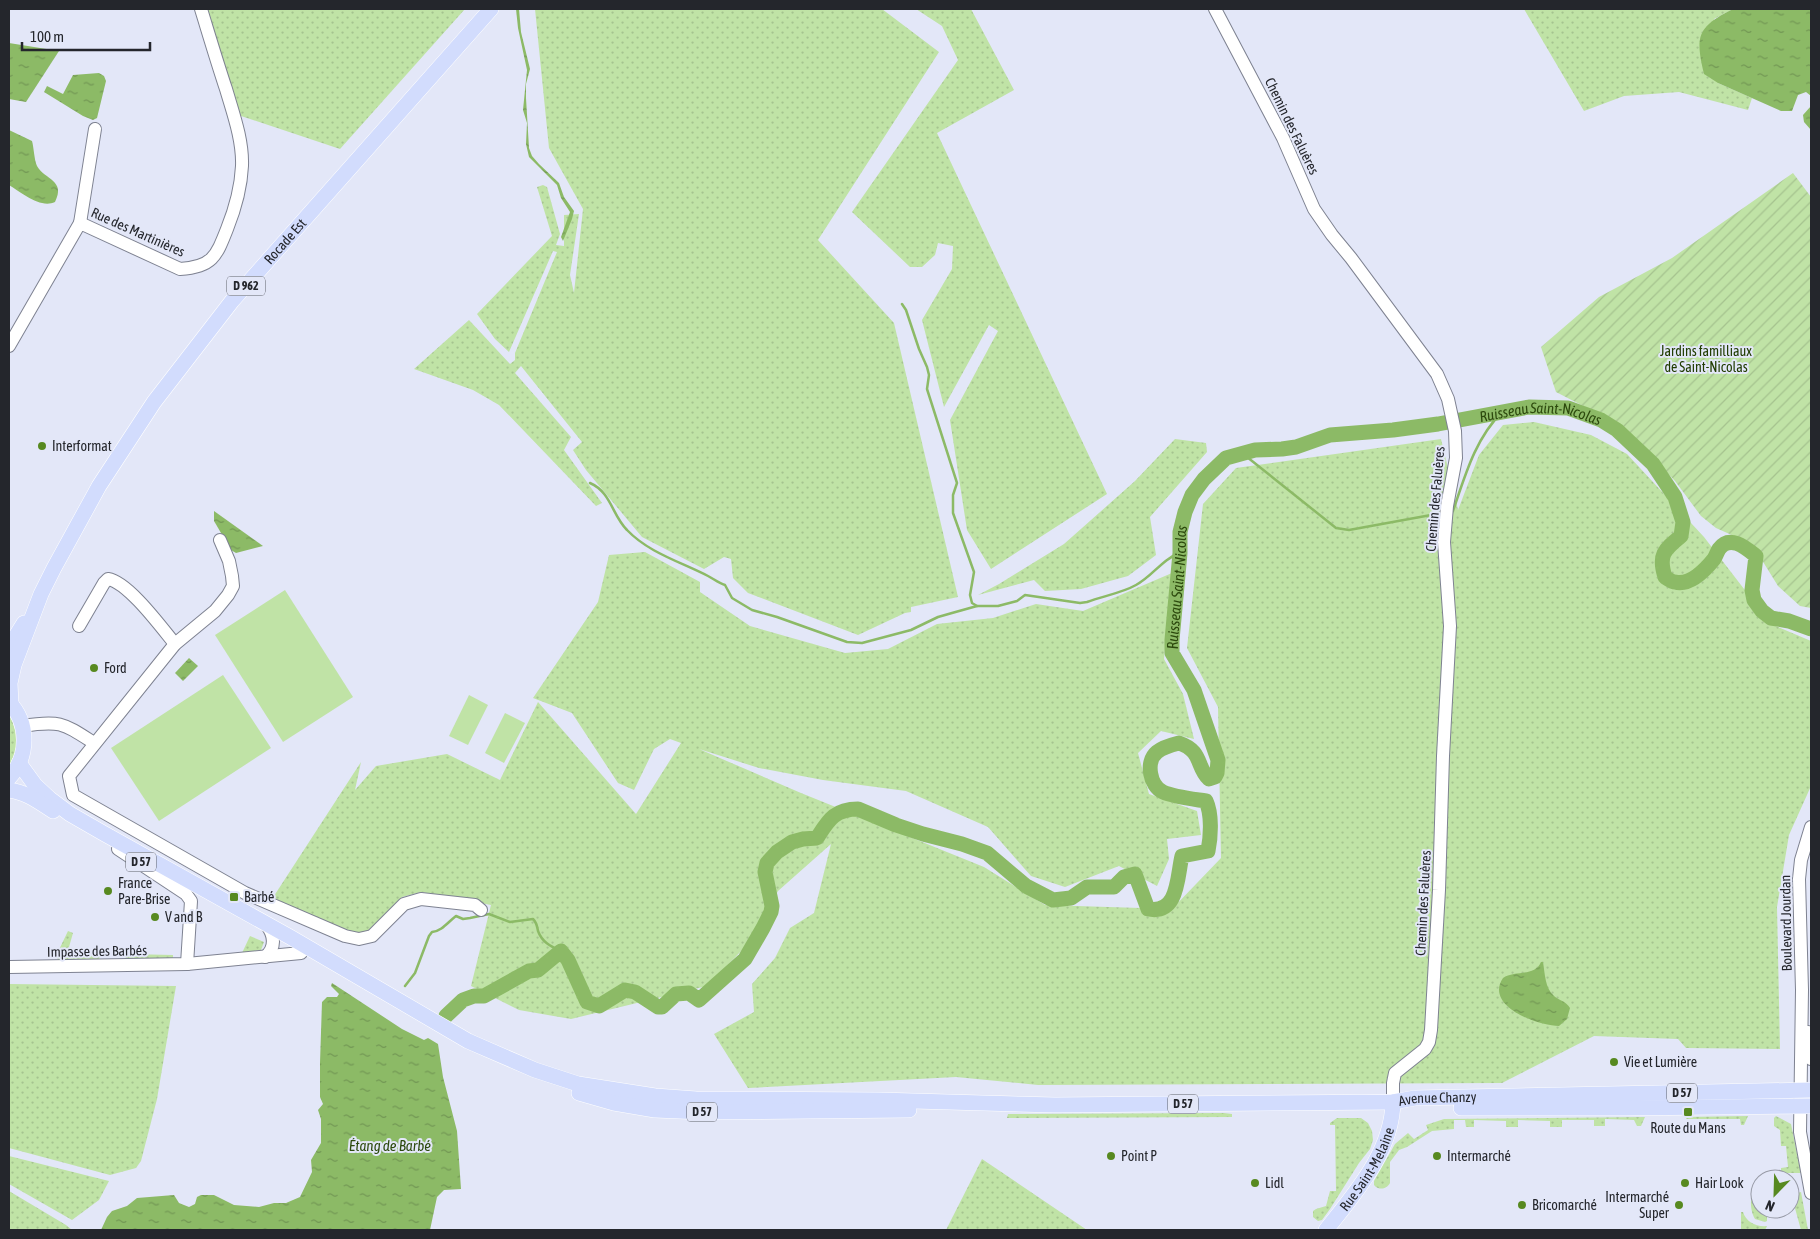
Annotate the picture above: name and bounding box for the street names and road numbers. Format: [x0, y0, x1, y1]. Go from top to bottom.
street label: Chemin des Faluères [1262, 75, 1322, 177]
street label: Rue des Martinières [89, 204, 187, 260]
street label: Rocade Est [261, 215, 309, 267]
road number: D 962 [227, 276, 265, 296]
street label: Chemin des Faluères [1422, 446, 1448, 552]
street label: Chemin des Faluères [1412, 850, 1434, 956]
road number: D 57 [126, 852, 156, 872]
street label: Boulevard Jourdan [1777, 875, 1795, 971]
street label: Impasse des Barbés [47, 942, 147, 960]
road number: D 57 [1667, 1084, 1697, 1102]
street label: Avenue Chanzy [1397, 1089, 1477, 1109]
road number: D 57 [1168, 1094, 1198, 1114]
road number: D 57 [687, 1102, 717, 1122]
street label: Rue Saint-Melaine [1336, 1125, 1397, 1214]

